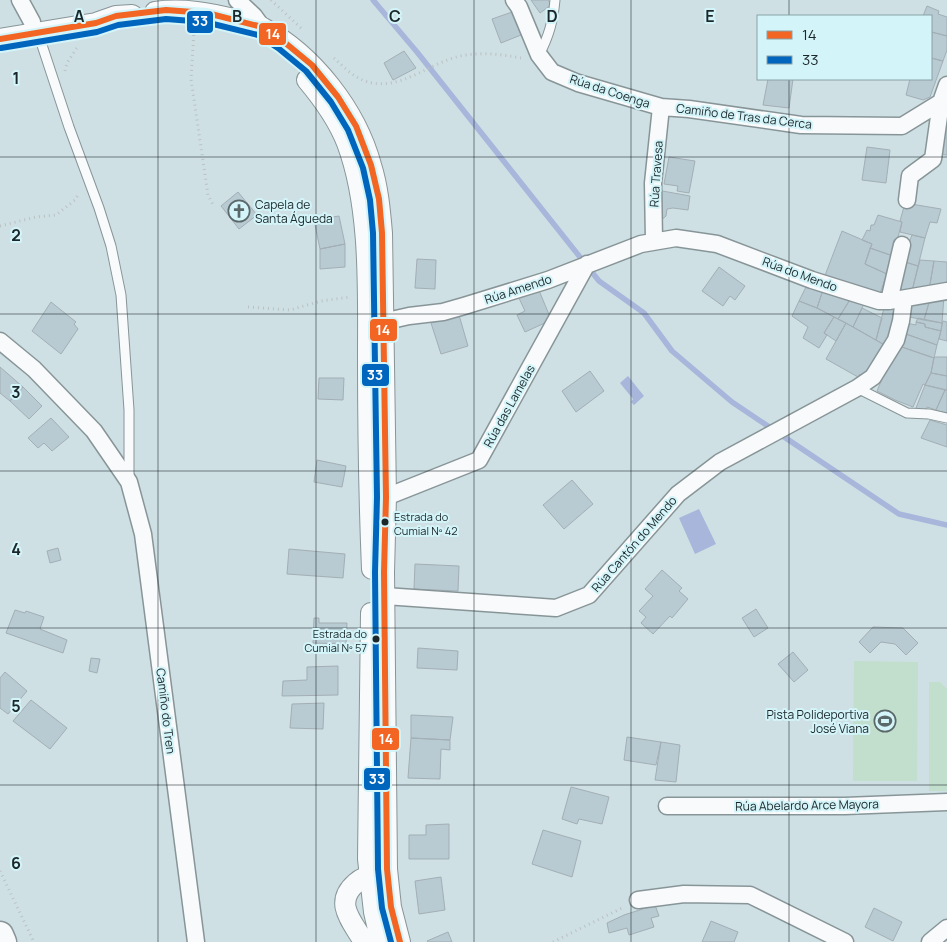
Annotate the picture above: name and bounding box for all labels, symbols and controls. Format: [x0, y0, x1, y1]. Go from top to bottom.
text: A [74, 5, 85, 27]
text: B [232, 5, 242, 27]
text: C [389, 5, 401, 27]
text: D [546, 5, 558, 27]
text: E [705, 5, 715, 27]
line badge: 33 [186, 10, 214, 34]
text: 33 [192, 11, 208, 30]
legend [757, 15, 932, 80]
line badge: 14 [258, 22, 287, 46]
text: 14 [266, 24, 280, 43]
text: 14 [802, 24, 817, 45]
text: 33 [802, 49, 819, 70]
text: 1 [12, 67, 20, 89]
street label: Rúa da Coenga [568, 70, 652, 112]
street label: Camiño de Tras da Cerca [675, 99, 813, 133]
street label: Rúa Travesa [645, 140, 667, 208]
place label: Capela de Santa Águeda [255, 196, 333, 227]
church icon: Capela de Santa Águeda [227, 199, 251, 223]
text: 2 [11, 224, 21, 246]
street label: Rúa do Mendo [760, 253, 840, 295]
street label: Rúa Amendo [482, 270, 554, 308]
line badge: 14 [369, 318, 398, 342]
text: 14 [376, 320, 390, 339]
street label: Rúa das Lamelas [479, 362, 539, 450]
line badge: 33 [361, 363, 390, 387]
text: 33 [367, 365, 383, 384]
text: 3 [11, 381, 21, 403]
street label: Rúa Cantón do Mendo [588, 492, 680, 596]
place label: Estrada do Cumial Nº 42 [394, 509, 457, 538]
marker: Estrada do Cumial Nº 42 [380, 517, 390, 527]
text: 4 [11, 538, 21, 560]
place label: Estrada do Cumial Nº 57 [304, 626, 367, 655]
marker: Estrada do Cumial Nº 57 [371, 634, 381, 644]
street label: Camiño do Tren [152, 667, 180, 755]
text: 5 [11, 695, 21, 717]
place label: Pista Polideportiva José Viana [766, 706, 869, 737]
sports icon: Pista Polideportiva José Viana [873, 709, 897, 733]
line badge: 14 [371, 727, 400, 751]
text: 14 [379, 729, 393, 748]
line badge: 33 [363, 767, 391, 791]
text: 33 [369, 769, 385, 788]
street label: Rúa Abelardo Arce Mayora [735, 795, 879, 815]
text: 6 [11, 852, 21, 874]

